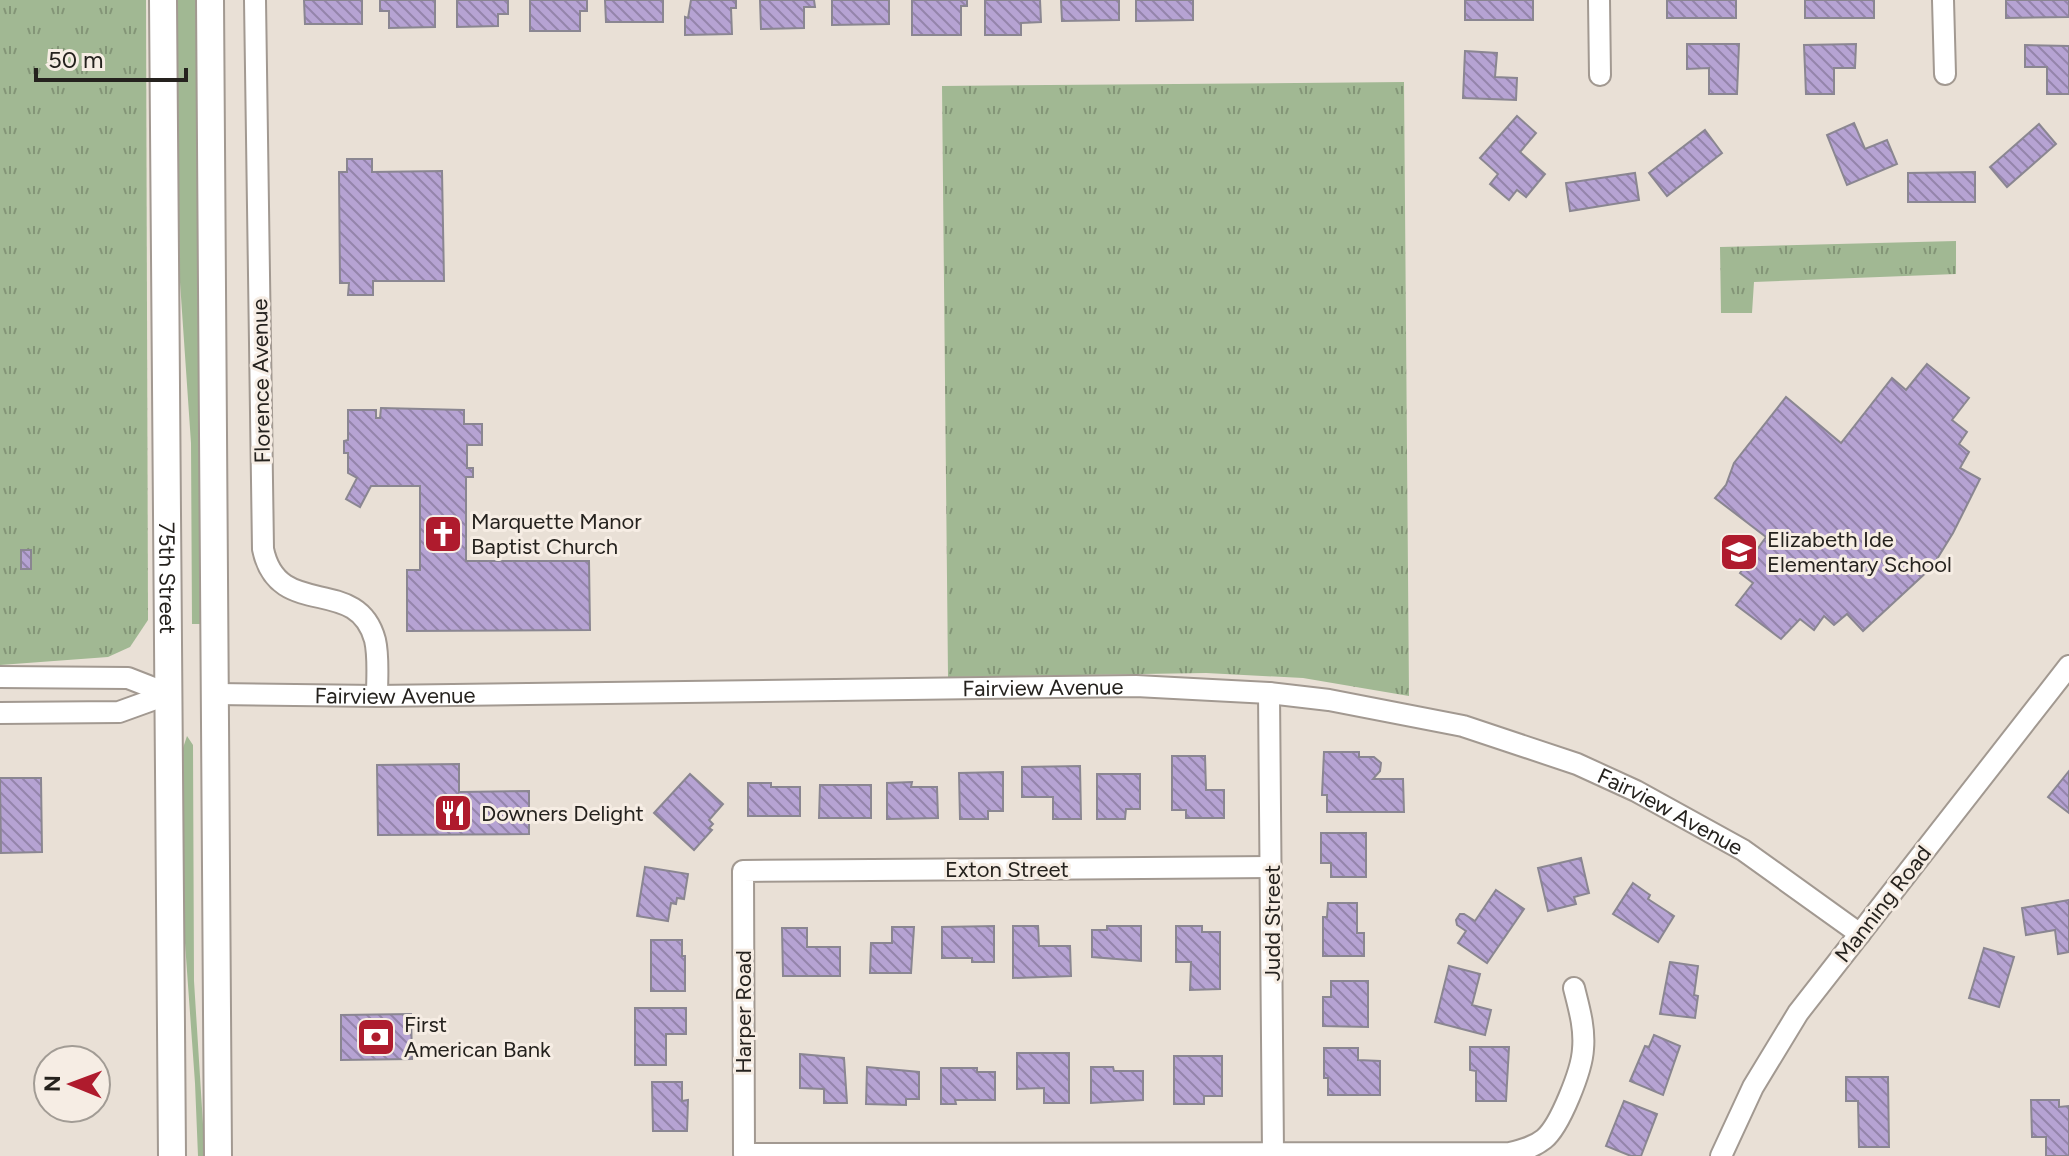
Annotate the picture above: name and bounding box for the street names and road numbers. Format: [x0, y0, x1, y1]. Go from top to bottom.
street label: Florence Avenue [246, 298, 276, 464]
street label: 75th Street [154, 522, 181, 634]
street label: Fairview Avenue [962, 673, 1124, 702]
street label: Fairview Avenue [314, 681, 476, 710]
street label: Fairview Avenue [1593, 762, 1748, 861]
street label: Manning Road [1829, 840, 1937, 968]
street label: Exton Street [945, 856, 1069, 883]
street label: Judd Street [1259, 865, 1286, 981]
street label: Harper Road [730, 950, 757, 1074]

